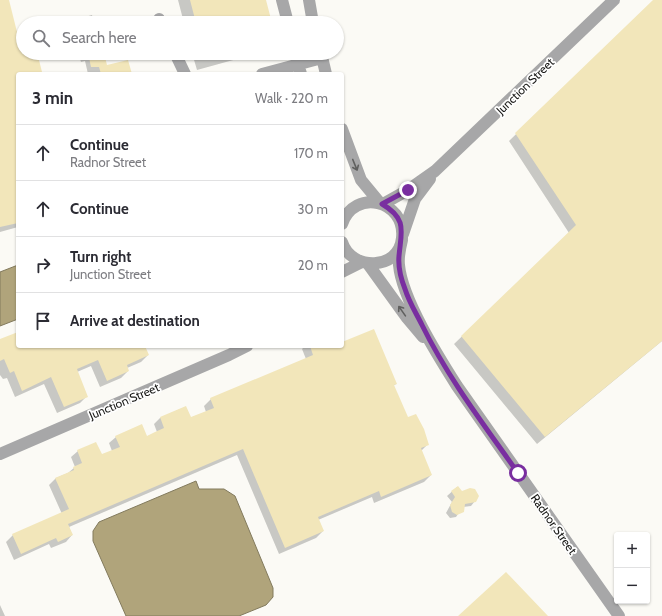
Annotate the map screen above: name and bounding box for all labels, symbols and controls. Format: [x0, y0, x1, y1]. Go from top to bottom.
search box [16, 16, 344, 60]
icon: search [30, 27, 52, 49]
text: Search here [62, 29, 137, 47]
street label: Junction Street [492, 55, 557, 118]
text: 3 min [32, 88, 73, 108]
text: Walk · 220 m [255, 90, 328, 106]
text: Continue [70, 136, 129, 154]
icon: ahead [32, 142, 54, 164]
text: 170 m [294, 145, 328, 161]
text: Radnor Street [70, 154, 146, 170]
one-way arrow [352, 159, 359, 171]
route end [399, 181, 417, 199]
icon: ahead [32, 198, 54, 220]
text: Continue [70, 200, 129, 218]
text: 30 m [298, 201, 328, 217]
text: Turn right [70, 248, 131, 266]
icon: right [32, 254, 54, 276]
text: 20 m [298, 257, 328, 273]
text: Junction Street [70, 266, 151, 282]
one-way arrow [398, 306, 406, 317]
icon: arrive [32, 310, 54, 332]
text: Arrive at destination [70, 312, 200, 330]
street label: Junction Street [86, 379, 161, 423]
route start [509, 464, 527, 482]
street label: Radnor Street [528, 491, 580, 557]
map controls [614, 532, 650, 604]
button: + [614, 532, 650, 568]
button: − [614, 568, 650, 604]

